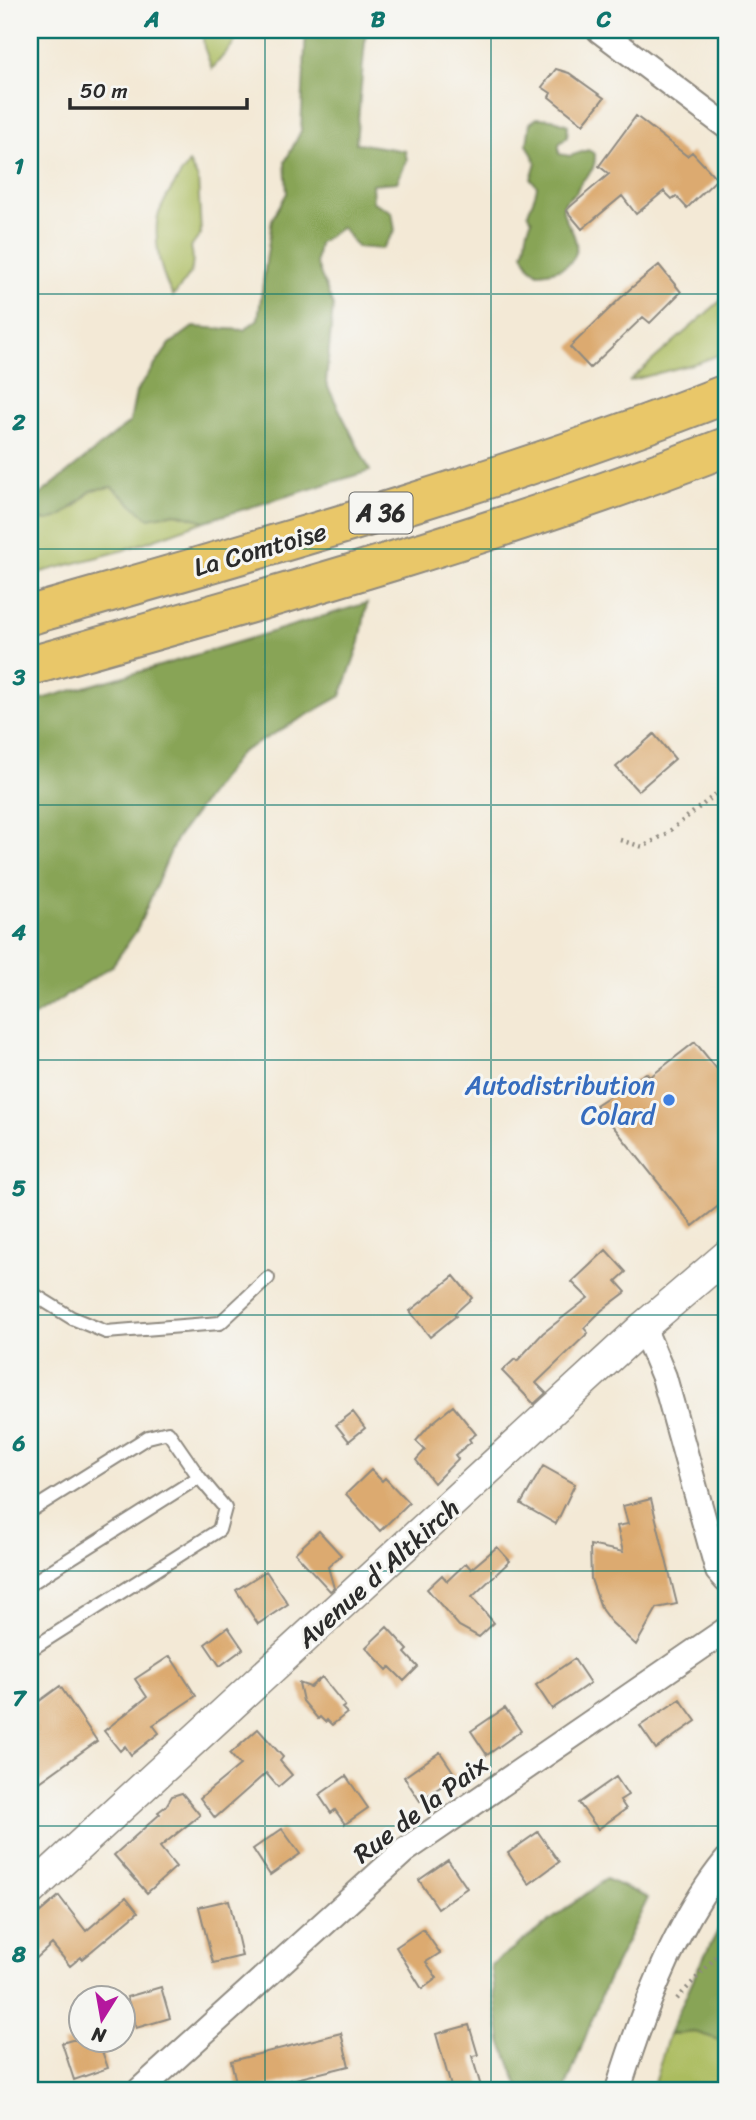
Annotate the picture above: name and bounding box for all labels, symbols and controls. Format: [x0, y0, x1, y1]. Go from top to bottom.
text: A [143, 0, 160, 40]
text: B [371, 0, 386, 40]
text: C [596, 0, 612, 40]
scale bar [70, 66, 247, 110]
text: 50 m [80, 72, 128, 110]
text: 1 [14, 146, 24, 187]
text: 2 [11, 402, 26, 443]
road number: A 36 [350, 492, 412, 534]
street label: La Comtoise [188, 508, 332, 590]
text: 3 [12, 657, 26, 698]
text: 4 [11, 912, 27, 953]
place label: Autodistribution Colard [464, 1062, 657, 1138]
marker: Autodistribution Colard [661, 1092, 677, 1108]
text: 5 [12, 1168, 26, 1209]
text: 6 [11, 1423, 26, 1464]
street label: Avenue d'Altkirch [285, 1487, 470, 1660]
text: 7 [12, 1678, 27, 1719]
street label: Rue de la Paix [343, 1742, 498, 1875]
text: 8 [11, 1934, 26, 1975]
north arrow [66, 1983, 136, 2054]
text: N [88, 2018, 109, 2053]

